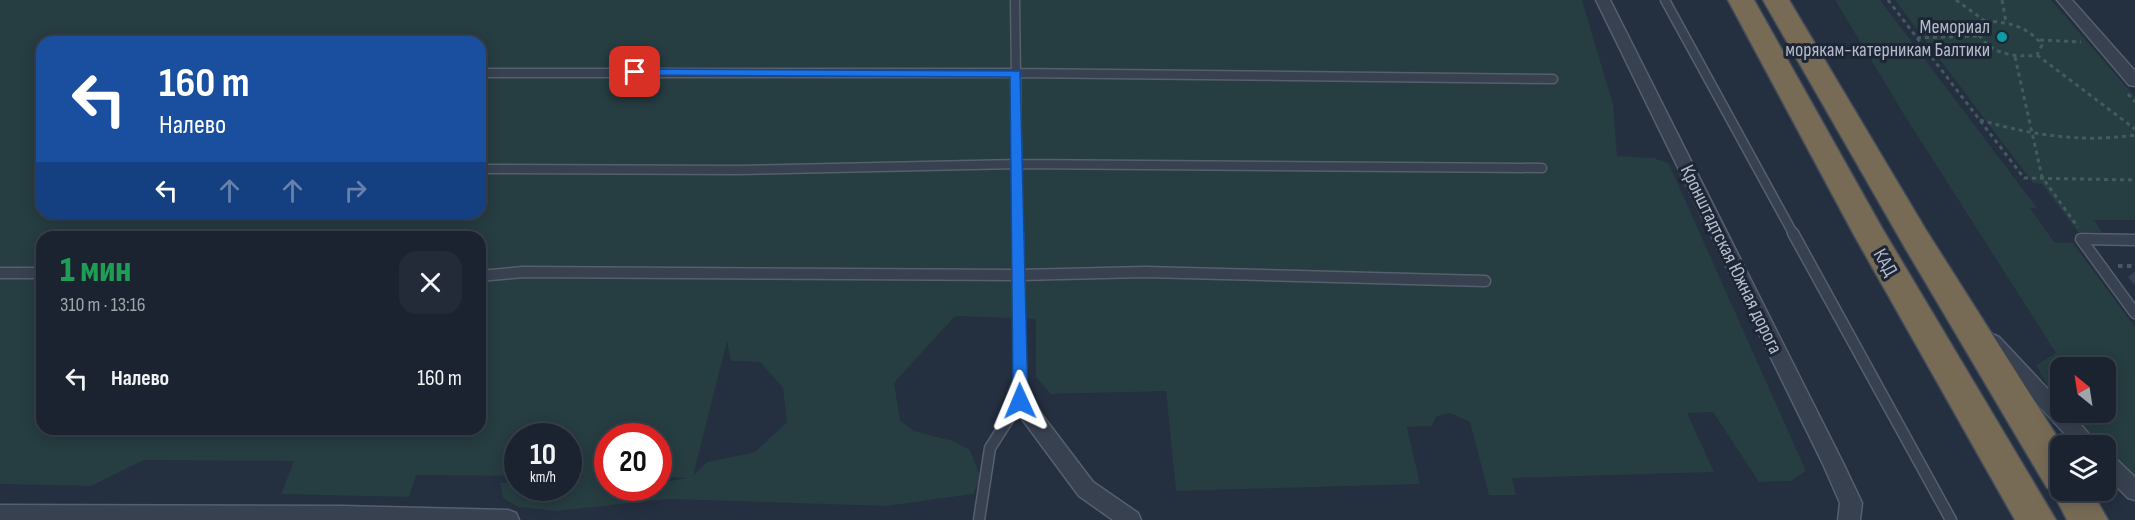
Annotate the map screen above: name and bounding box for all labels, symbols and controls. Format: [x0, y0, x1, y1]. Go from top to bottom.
place label: Мемориал морякам-катерникам Балтики [1785, 15, 1990, 62]
marker: Мемориал морякам-катерникам Балтики [1995, 30, 2009, 44]
pin [609, 46, 660, 97]
icon: arrive [618, 55, 651, 88]
text: 160 m [159, 58, 250, 109]
icon: left [60, 60, 138, 138]
text: Налево [159, 109, 226, 141]
street label: Кронштадтская Южная дорога [1675, 161, 1787, 358]
icon: left [150, 174, 183, 207]
icon: ahead [213, 174, 246, 207]
icon: ahead [276, 174, 309, 207]
icon: right [339, 174, 372, 207]
street label: КАД [1868, 244, 1903, 281]
text: 1 мин [60, 249, 131, 292]
button: close [399, 251, 462, 314]
text: 310 m · 13:16 [60, 293, 146, 317]
north arrow [2050, 357, 2116, 423]
map controls [2050, 357, 2116, 501]
icon: left [60, 362, 93, 395]
text: Налево [111, 365, 169, 392]
text: 160 m [417, 365, 462, 392]
position arrow [988, 369, 1052, 433]
speed limit sign: 20 [594, 423, 672, 501]
button: layers [2050, 435, 2116, 501]
text: 10 [530, 437, 556, 473]
text: km/h [530, 468, 556, 487]

